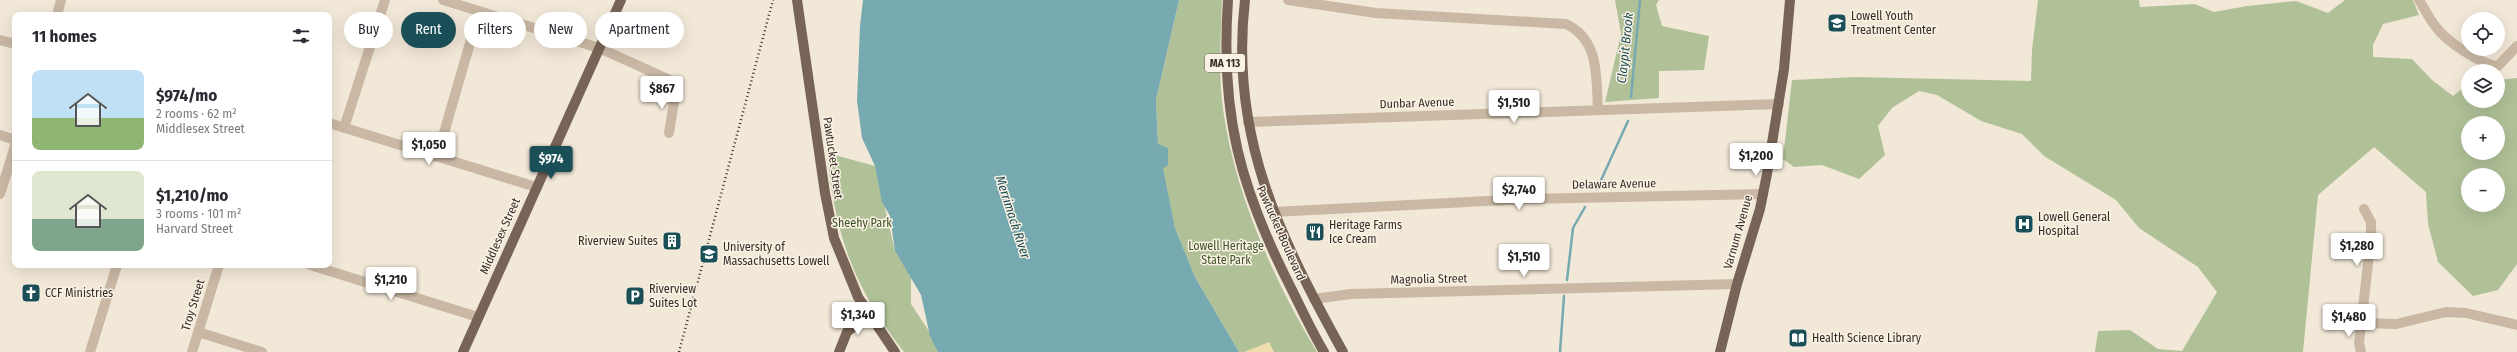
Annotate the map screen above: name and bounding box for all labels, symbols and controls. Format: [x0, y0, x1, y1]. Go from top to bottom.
place label: Lowell Youth Treatment Center [1851, 9, 1937, 37]
water label: Claypit Brook [1614, 11, 1636, 84]
chip: Buy [344, 12, 393, 48]
chip: Rent [401, 12, 456, 48]
chip: Filters [464, 12, 526, 48]
chip: New [534, 12, 587, 48]
chip: Apartment [595, 12, 684, 48]
school or university icon: Lowell Youth Treatment Center [1826, 12, 1848, 34]
map controls [2461, 12, 2505, 212]
button: locate [2461, 12, 2505, 56]
icon: filters [290, 25, 312, 47]
text: 11 homes [32, 26, 97, 47]
road number: MA 113 [1205, 54, 1245, 72]
button: layers [2461, 64, 2505, 108]
pin: $867 [638, 76, 686, 110]
text: $867 [649, 81, 675, 96]
text: $974/mo [156, 85, 217, 106]
icon: home [64, 86, 112, 134]
pin: $1,510 [1481, 90, 1547, 124]
street label: Dunbar Avenue [1379, 95, 1455, 111]
text: $1,510 [1498, 95, 1530, 110]
text: 2 rooms · 62 m² [156, 106, 237, 121]
street label: Pawtucket Street [820, 116, 846, 200]
button: + [2461, 116, 2505, 160]
text: Middlesex Street [156, 121, 245, 136]
pin: $1,050 [396, 132, 462, 166]
text: $1,050 [412, 137, 446, 152]
pin: $1,200 [1723, 143, 1789, 177]
pin: $974 [527, 146, 575, 180]
text: $1,200 [1739, 148, 1773, 163]
text: $974 [539, 151, 563, 166]
button: − [2461, 168, 2505, 212]
water label: Merrimack River [993, 174, 1034, 261]
street label: Delaware Avenue [1572, 176, 1656, 192]
pin: $2,740 [1486, 177, 1552, 211]
text: $2,740 [1502, 182, 1536, 197]
street label: Pawtucket Boulevard [1254, 183, 1308, 283]
text: $1,210/mo [156, 185, 228, 206]
icon: home [64, 187, 112, 235]
street label: Varnum Avenue [1721, 193, 1755, 271]
street label: Middlesex Street [477, 196, 523, 276]
text: 3 rooms · 101 m² [156, 206, 241, 221]
place label: Lowell General Hospital [2038, 210, 2110, 238]
hospital icon: Lowell General Hospital [2013, 213, 2035, 235]
park label: Sheehy Park [832, 216, 892, 230]
place label: Heritage Farms Ice Cream [1329, 218, 1402, 246]
text: Harvard Street [156, 221, 233, 236]
restaurant icon: Heritage Farms Ice Cream [1304, 221, 1326, 243]
building icon: Riverview Suites [661, 230, 683, 252]
pin: $1,280 [2324, 233, 2390, 267]
place label: Riverview Suites [578, 234, 658, 248]
text: $1,280 [2340, 238, 2374, 253]
park label: Lowell Heritage State Park [1188, 239, 1264, 267]
place label: University of Massachusetts Lowell [723, 240, 829, 268]
school or university icon: University of Massachusetts Lowell [698, 243, 720, 265]
pin: $1,510 [1491, 244, 1557, 278]
text: $1,510 [1508, 249, 1540, 264]
pin: $1,210 [358, 267, 424, 301]
street label: Magnolia Street [1390, 271, 1468, 287]
text: $1,210 [375, 272, 407, 287]
street label: Troy Street [179, 278, 207, 332]
church icon: CCF Ministries [20, 282, 42, 304]
place label: Riverview Suites Lot [649, 282, 697, 310]
parking icon: Riverview Suites Lot [624, 285, 646, 307]
place label: CCF Ministries [45, 286, 113, 300]
pin: $1,340 [825, 302, 891, 336]
pin: $1,480 [2316, 304, 2382, 338]
text: $1,340 [841, 307, 875, 322]
text: $1,480 [2332, 309, 2366, 324]
library icon: Health Science Library [1787, 327, 1809, 349]
place label: Health Science Library [1812, 331, 1922, 345]

